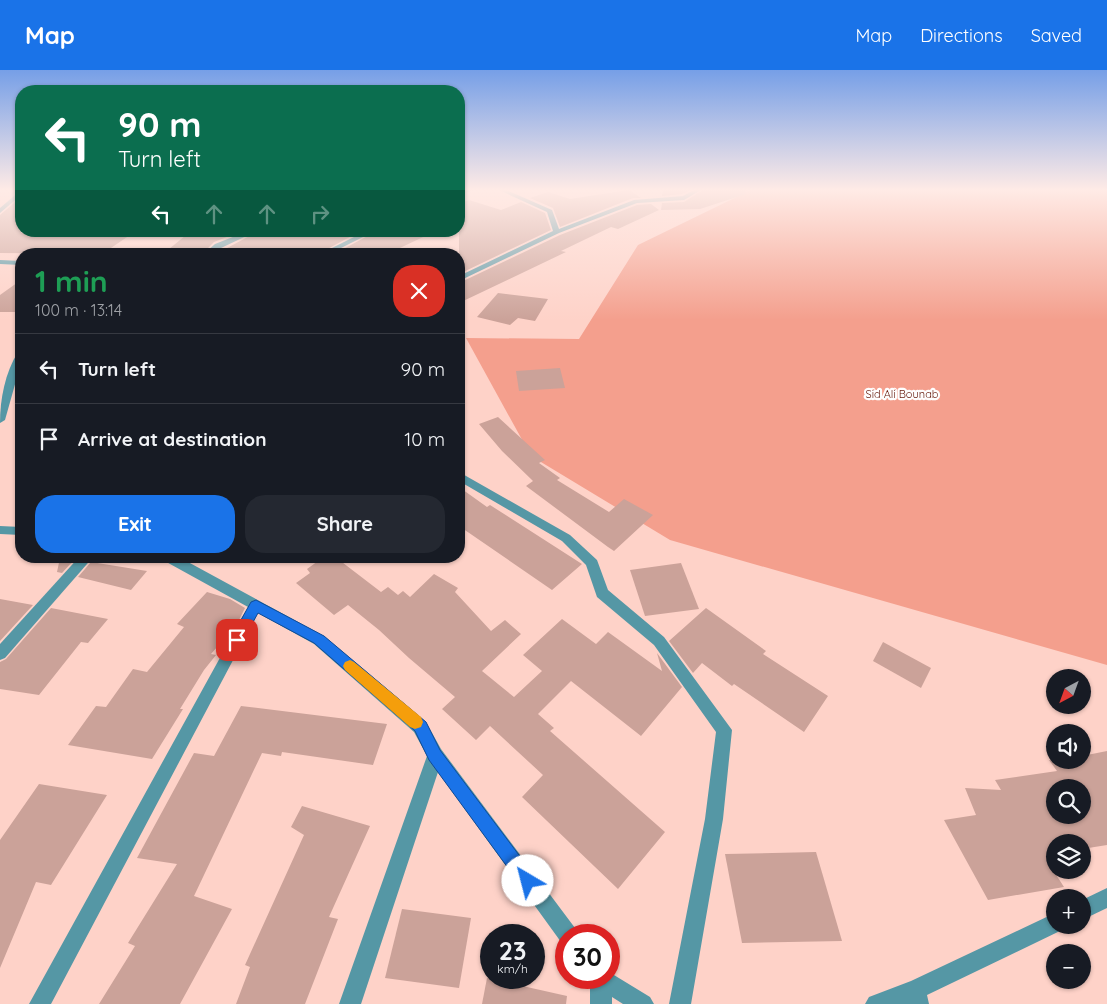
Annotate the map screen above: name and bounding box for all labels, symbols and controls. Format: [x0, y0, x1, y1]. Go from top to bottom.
text: Map [25, 20, 75, 50]
text: Map [855, 24, 892, 47]
text: Directions [920, 24, 1003, 47]
text: Saved [1031, 24, 1082, 47]
text: 90 m [118, 102, 201, 146]
icon: left [35, 105, 100, 170]
text: Turn left [118, 145, 201, 173]
icon: left [147, 200, 175, 228]
icon: ahead [200, 200, 228, 228]
icon: ahead [253, 200, 281, 228]
icon: right [306, 200, 334, 228]
text: 1 min [35, 262, 108, 300]
button: close [393, 265, 445, 317]
text: 100 m · 13:14 [35, 300, 122, 320]
icon: left [35, 355, 63, 383]
text: Turn left [78, 357, 156, 381]
text: 90 m [401, 357, 445, 381]
park label: Sid Ali Bounab [866, 387, 939, 401]
icon: arrive [35, 425, 63, 453]
text: Arrive at destination [78, 427, 267, 451]
text: 10 m [404, 427, 445, 451]
button: Exit [35, 495, 235, 553]
button: Share [245, 495, 445, 553]
pin [216, 619, 258, 661]
icon: arrive [223, 626, 251, 654]
north arrow [1046, 669, 1091, 714]
map controls [1046, 669, 1091, 989]
button: sound [1046, 724, 1091, 769]
button: search [1046, 779, 1091, 824]
button: layers [1046, 834, 1091, 879]
position arrow [501, 854, 553, 906]
button: + [1046, 889, 1091, 934]
speed limit sign: 30 [555, 924, 620, 989]
text: 23 [499, 935, 526, 966]
button: − [1046, 944, 1091, 989]
text: km/h [497, 961, 528, 976]

